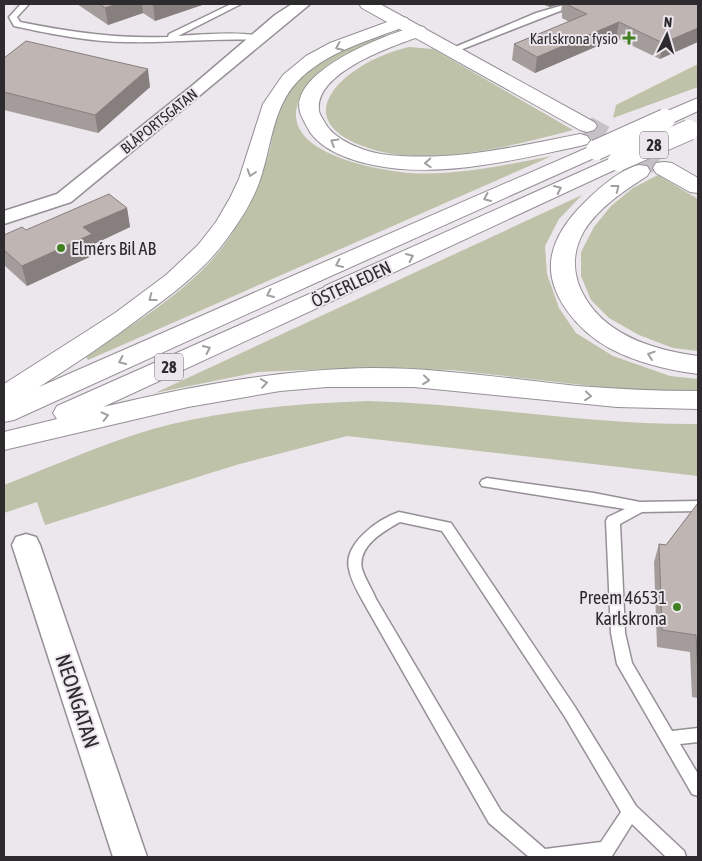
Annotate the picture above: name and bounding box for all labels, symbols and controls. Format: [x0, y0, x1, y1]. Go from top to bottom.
north arrow [642, 10, 692, 60]
text: N [663, 14, 673, 30]
place label: Karlskrona fysio [530, 30, 618, 47]
marker: Karlskrona fysio [622, 31, 636, 45]
one-way arrow [335, 40, 344, 51]
street label: BLÅPORTSGATAN [117, 85, 201, 157]
road number: 28 [640, 132, 668, 158]
one-way arrow [331, 139, 340, 149]
one-way arrow [424, 157, 432, 168]
one-way arrow [247, 168, 257, 176]
one-way arrow [611, 184, 620, 193]
one-way arrow [553, 185, 562, 195]
one-way arrow [483, 191, 492, 202]
place label: Elmérs Bil AB [71, 238, 156, 259]
marker: Elmérs Bil AB [55, 242, 67, 254]
one-way arrow [405, 252, 414, 263]
street label: ÖSTERLEDEN [308, 256, 394, 312]
one-way arrow [335, 257, 344, 268]
one-way arrow [266, 288, 275, 299]
one-way arrow [149, 292, 158, 300]
one-way arrow [202, 345, 211, 355]
one-way arrow [647, 351, 655, 361]
one-way arrow [118, 354, 127, 365]
road number: 28 [155, 354, 183, 381]
one-way arrow [422, 374, 430, 385]
one-way arrow [260, 378, 268, 389]
one-way arrow [584, 390, 592, 401]
one-way arrow [100, 411, 109, 422]
place label: Preem 46531 Karlskrona [579, 587, 667, 629]
marker: Preem 46531 Karlskrona [671, 601, 683, 613]
street label: NEONGATAN [52, 651, 104, 751]

